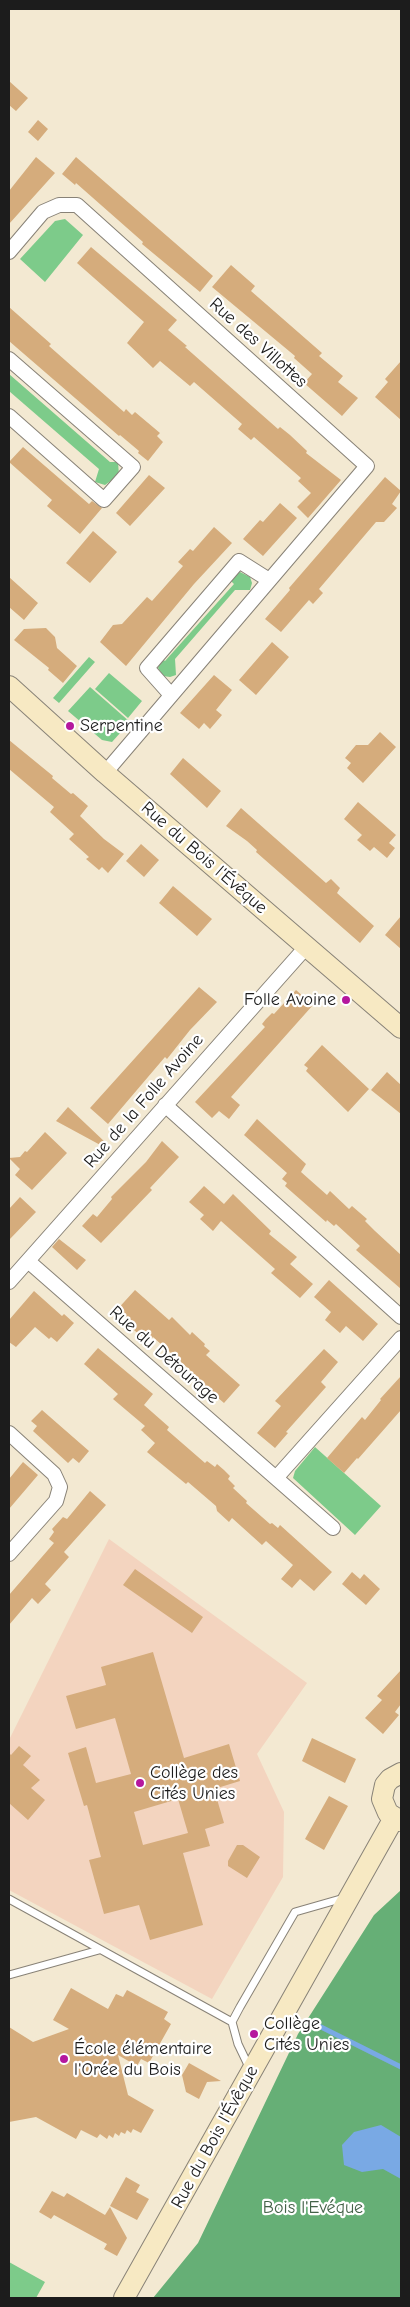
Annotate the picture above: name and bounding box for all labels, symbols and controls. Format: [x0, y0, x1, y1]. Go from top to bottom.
street label: Rue des Villottes [205, 293, 311, 393]
place label: Serpentine [80, 715, 163, 737]
marker: Serpentine [64, 720, 76, 732]
street label: Rue du Bois l'Évêque [137, 797, 271, 919]
place label: Folle Avoine [244, 989, 336, 1011]
marker: Folle Avoine [340, 994, 352, 1006]
street label: Rue de la Folle Avoine [80, 1029, 208, 1173]
street label: Rue du Détourage [105, 1302, 223, 1408]
place label: Collège des Cités Unies [150, 1762, 238, 1805]
marker: Collège des Cités Unies [134, 1777, 146, 1789]
place label: Collège Cités Unies [264, 2013, 349, 2056]
marker: Collège Cités Unies [248, 2028, 260, 2040]
place label: École élémentaire l'Orée du Bois [74, 2038, 212, 2080]
marker: École élémentaire l'Orée du Bois [58, 2053, 70, 2065]
street label: Rue du Bois l'Évêque [167, 2062, 263, 2212]
park label: Bois l'Evéque [263, 2197, 363, 2219]

